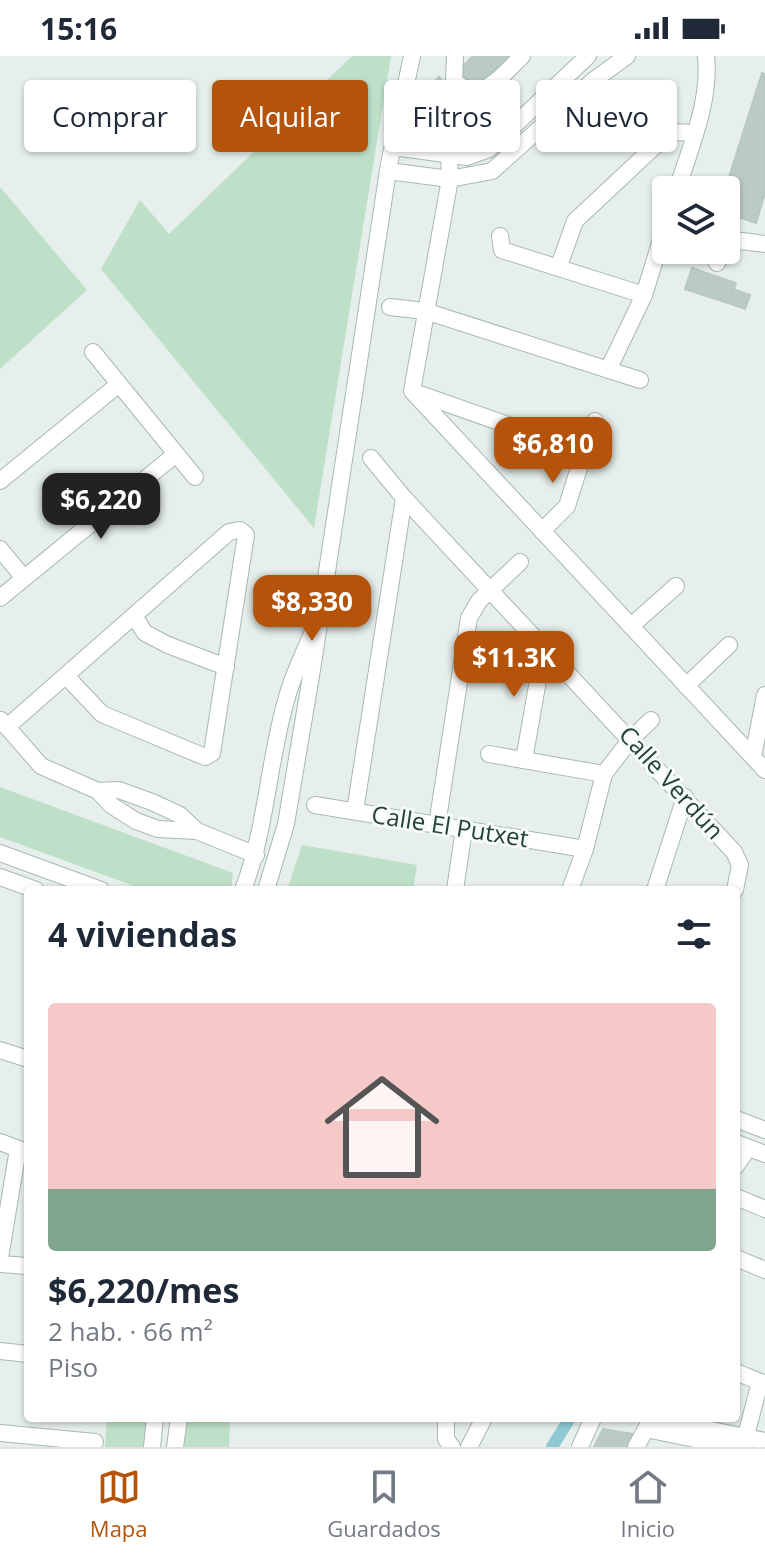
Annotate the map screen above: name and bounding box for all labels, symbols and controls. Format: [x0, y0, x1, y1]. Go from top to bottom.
text: 15:16 [40, 8, 117, 49]
chip: Comprar [24, 80, 196, 152]
chip: Alquilar [212, 80, 368, 152]
chip: Filtros [384, 80, 520, 152]
chip: Nuevo [536, 80, 677, 152]
map controls [652, 176, 740, 264]
button: layers [652, 176, 740, 264]
pin: $6,810 [488, 417, 618, 485]
text: $6,810 [512, 425, 594, 461]
pin: $6,220 [36, 473, 166, 541]
text: $6,220 [60, 481, 142, 517]
pin: $8,330 [247, 575, 377, 643]
text: $8,330 [271, 583, 353, 619]
pin: $11.3K [449, 631, 579, 699]
text: $11.3K [472, 639, 556, 675]
street label: Calle Verdún [612, 718, 732, 846]
street label: Calle El Putxet [370, 797, 531, 854]
text: 4 viviendas [48, 911, 237, 957]
icon: filters [672, 912, 716, 956]
icon: home [310, 1055, 454, 1199]
text: $6,220/mes [48, 1267, 239, 1313]
text: 2 hab. · 66 m² [48, 1313, 213, 1349]
text: Piso [48, 1349, 98, 1385]
tab: Mapa [90, 1465, 148, 1543]
tab: Guardados [327, 1465, 441, 1543]
tab: Inicio [621, 1465, 675, 1543]

